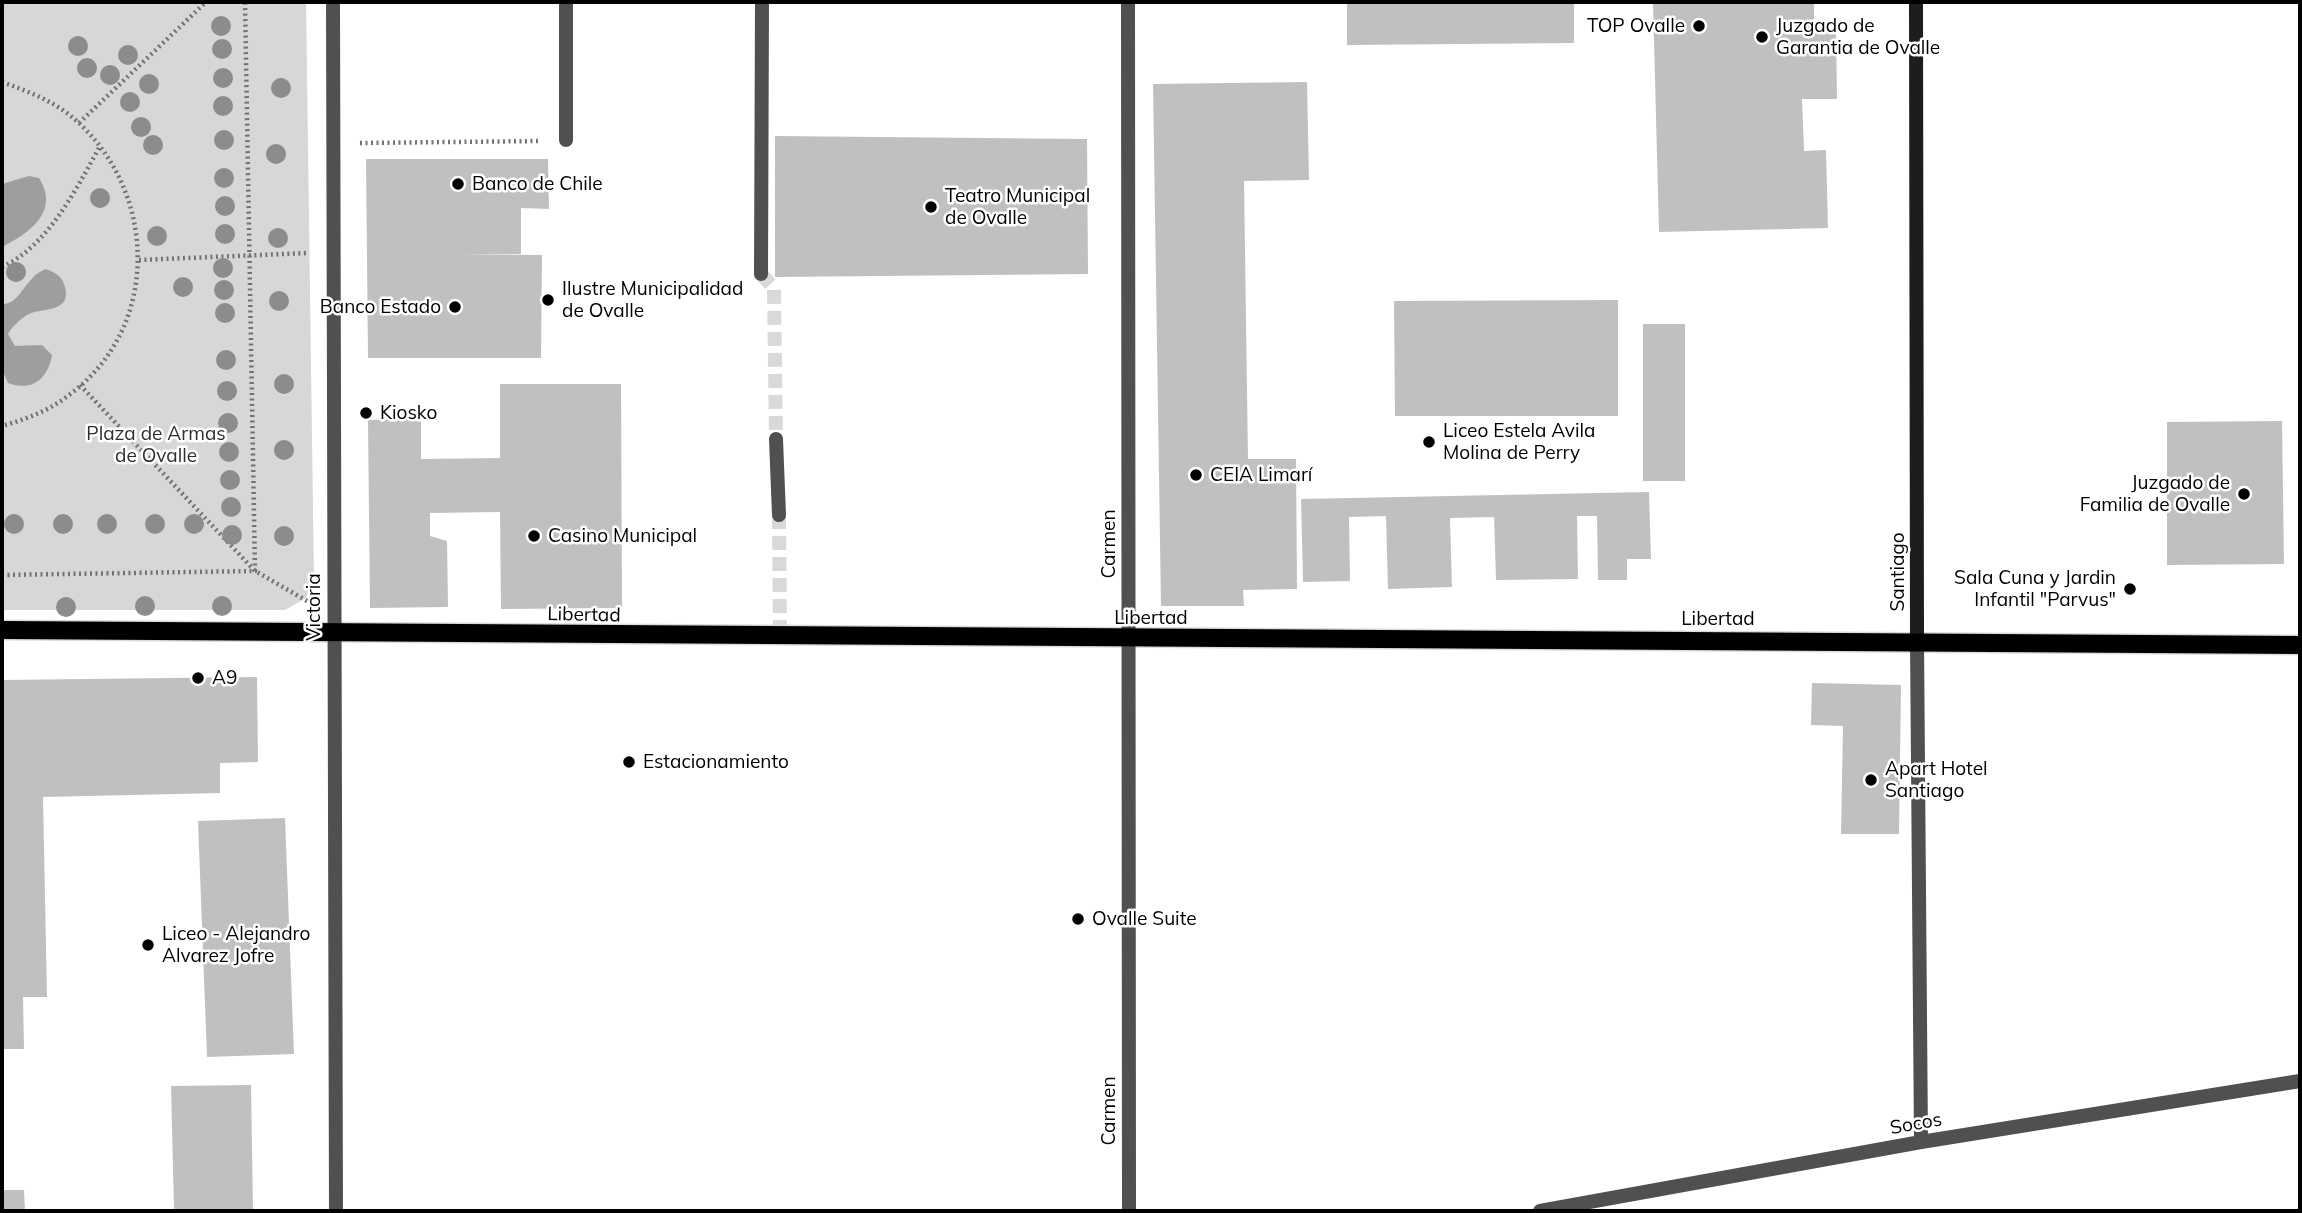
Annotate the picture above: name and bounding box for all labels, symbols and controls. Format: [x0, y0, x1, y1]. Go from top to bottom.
place label: TOP Ovalle [1587, 15, 1685, 37]
place label: Juzgado de Garantia de Ovalle [1776, 15, 1940, 59]
marker: TOP Ovalle [1691, 18, 1707, 34]
marker: Juzgado de Garantia de Ovalle [1754, 29, 1770, 45]
place label: Banco de Chile [472, 173, 603, 195]
marker: Banco de Chile [450, 176, 466, 192]
place label: Teatro Municipal de Ovalle [945, 185, 1090, 229]
marker: Teatro Municipal de Ovalle [923, 199, 939, 215]
place label: Ilustre Municipalidad de Ovalle [562, 278, 743, 322]
marker: Ilustre Municipalidad de Ovalle [540, 292, 556, 308]
place label: Banco Estado [320, 296, 441, 318]
marker: Banco Estado [447, 299, 463, 315]
place label: Kiosko [380, 402, 437, 424]
marker: Kiosko [358, 405, 374, 421]
place label: Liceo Estela Avila Molina de Perry [1443, 420, 1595, 464]
park label: Plaza de Armas de Ovalle [86, 423, 226, 467]
marker: Liceo Estela Avila Molina de Perry [1421, 434, 1437, 450]
place label: CEIA Limarí [1210, 464, 1312, 486]
marker: CEIA Limarí [1188, 467, 1204, 483]
place label: Juzgado de Familia de Ovalle [2080, 472, 2230, 516]
marker: Juzgado de Familia de Ovalle [2236, 486, 2252, 502]
street label: Carmen [1098, 509, 1120, 579]
place label: Casino Municipal [548, 525, 697, 547]
marker: Casino Municipal [526, 528, 542, 544]
street label: Santiago [1887, 532, 1909, 612]
place label: Sala Cuna y Jardin Infantil "Parvus" [1954, 567, 2116, 611]
street label: Victoria [303, 573, 325, 641]
marker: Sala Cuna y Jardin Infantil "Parvus" [2122, 581, 2138, 597]
street label: Libertad [547, 603, 621, 627]
street label: Libertad [1114, 607, 1188, 629]
street label: Libertad [1681, 608, 1755, 630]
place label: A9 [212, 667, 237, 689]
marker: A9 [190, 670, 206, 686]
place label: Estacionamiento [643, 751, 789, 773]
marker: Estacionamiento [621, 754, 637, 770]
place label: Apart Hotel Santiago [1885, 758, 1987, 802]
marker: Apart Hotel Santiago [1863, 772, 1879, 788]
place label: Ovalle Suite [1092, 908, 1197, 930]
marker: Ovalle Suite [1070, 911, 1086, 927]
place label: Liceo - Alejandro Alvarez Jofre [162, 923, 310, 967]
marker: Liceo - Alejandro Alvarez Jofre [140, 937, 156, 953]
street label: Carmen [1098, 1076, 1120, 1146]
street label: Socos [1888, 1108, 1944, 1140]

